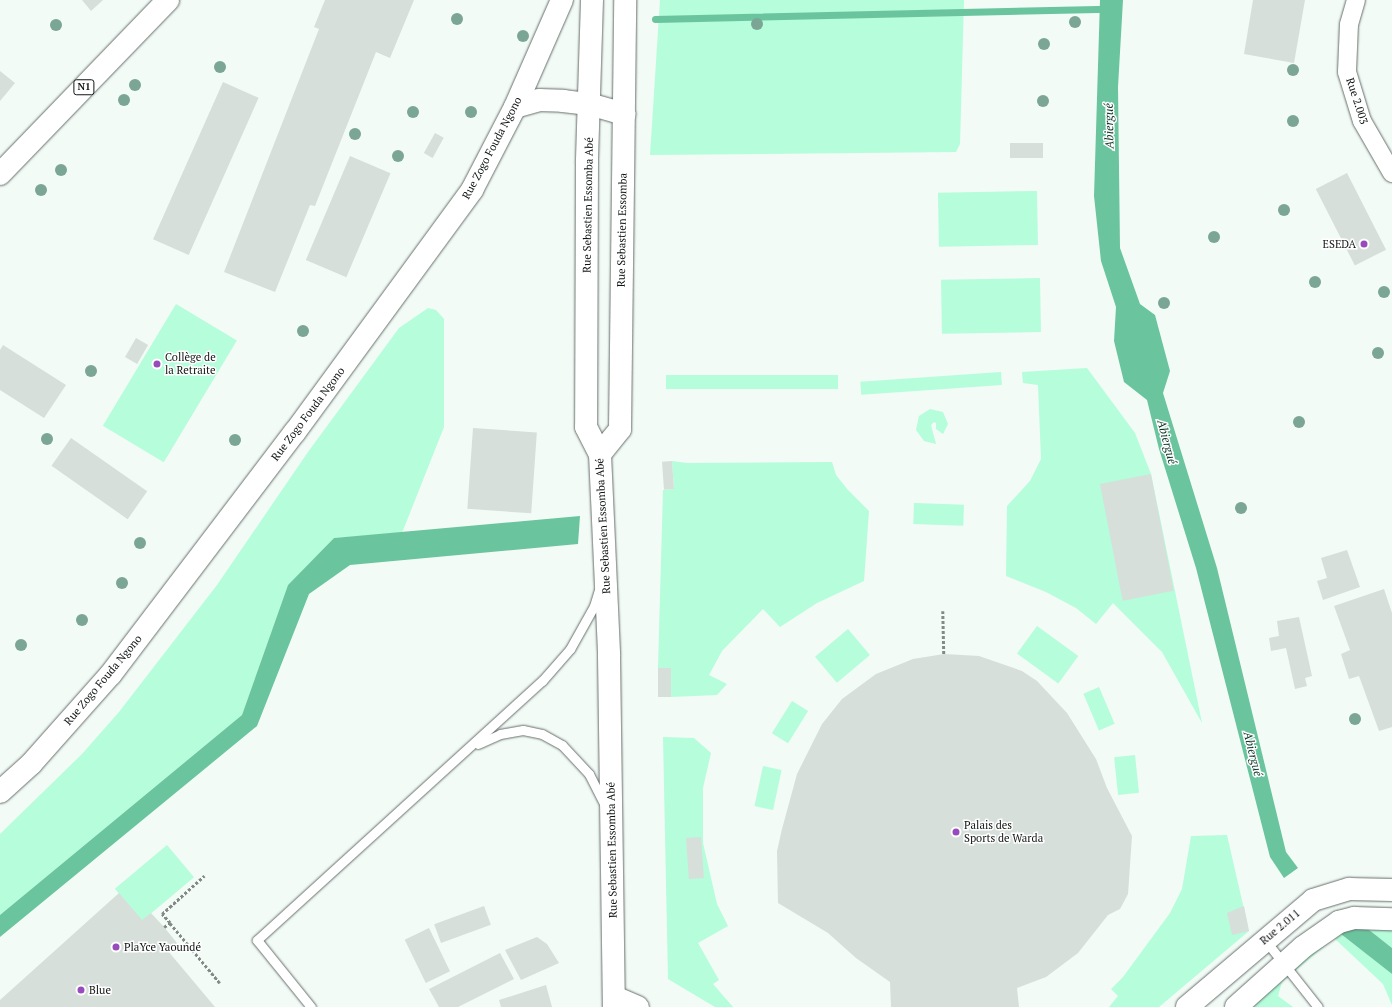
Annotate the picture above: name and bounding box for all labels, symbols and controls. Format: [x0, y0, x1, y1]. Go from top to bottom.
street label: Rue 2.003 [1343, 76, 1371, 126]
road number: N1 [73, 79, 95, 95]
street label: Rue Zogo Fouda Ngono [459, 95, 525, 201]
water label: Abiergué [1101, 103, 1117, 149]
street label: Rue Sebastien Essomba Abé [580, 137, 596, 273]
street label: Rue Sebastien Essomba [614, 173, 630, 287]
place label: ESEDA [1323, 237, 1356, 251]
marker: ESEDA [1359, 239, 1369, 249]
place label: Collège de la Retraite [165, 351, 216, 377]
marker: Collège de la Retraite [152, 359, 162, 369]
street label: Rue Zogo Fouda Ngono [268, 365, 348, 463]
water label: Abiergué [1154, 418, 1180, 466]
street label: Rue Sebastien Essomba Abé [593, 458, 613, 594]
street label: Rue Zogo Fouda Ngono [61, 632, 145, 728]
water label: Abiergué [1240, 730, 1266, 778]
street label: Rue Sebastien Essomba Abé [604, 782, 620, 918]
place label: Palais des Sports de Warda [964, 819, 1043, 845]
marker: Palais des Sports de Warda [951, 827, 961, 837]
street label: Rue 2.011 [1257, 907, 1303, 947]
place label: PlaYce Yaoundé [124, 940, 201, 954]
marker: PlaYce Yaoundé [111, 942, 121, 952]
place label: Blue [89, 983, 111, 997]
marker: Blue [76, 985, 86, 995]

